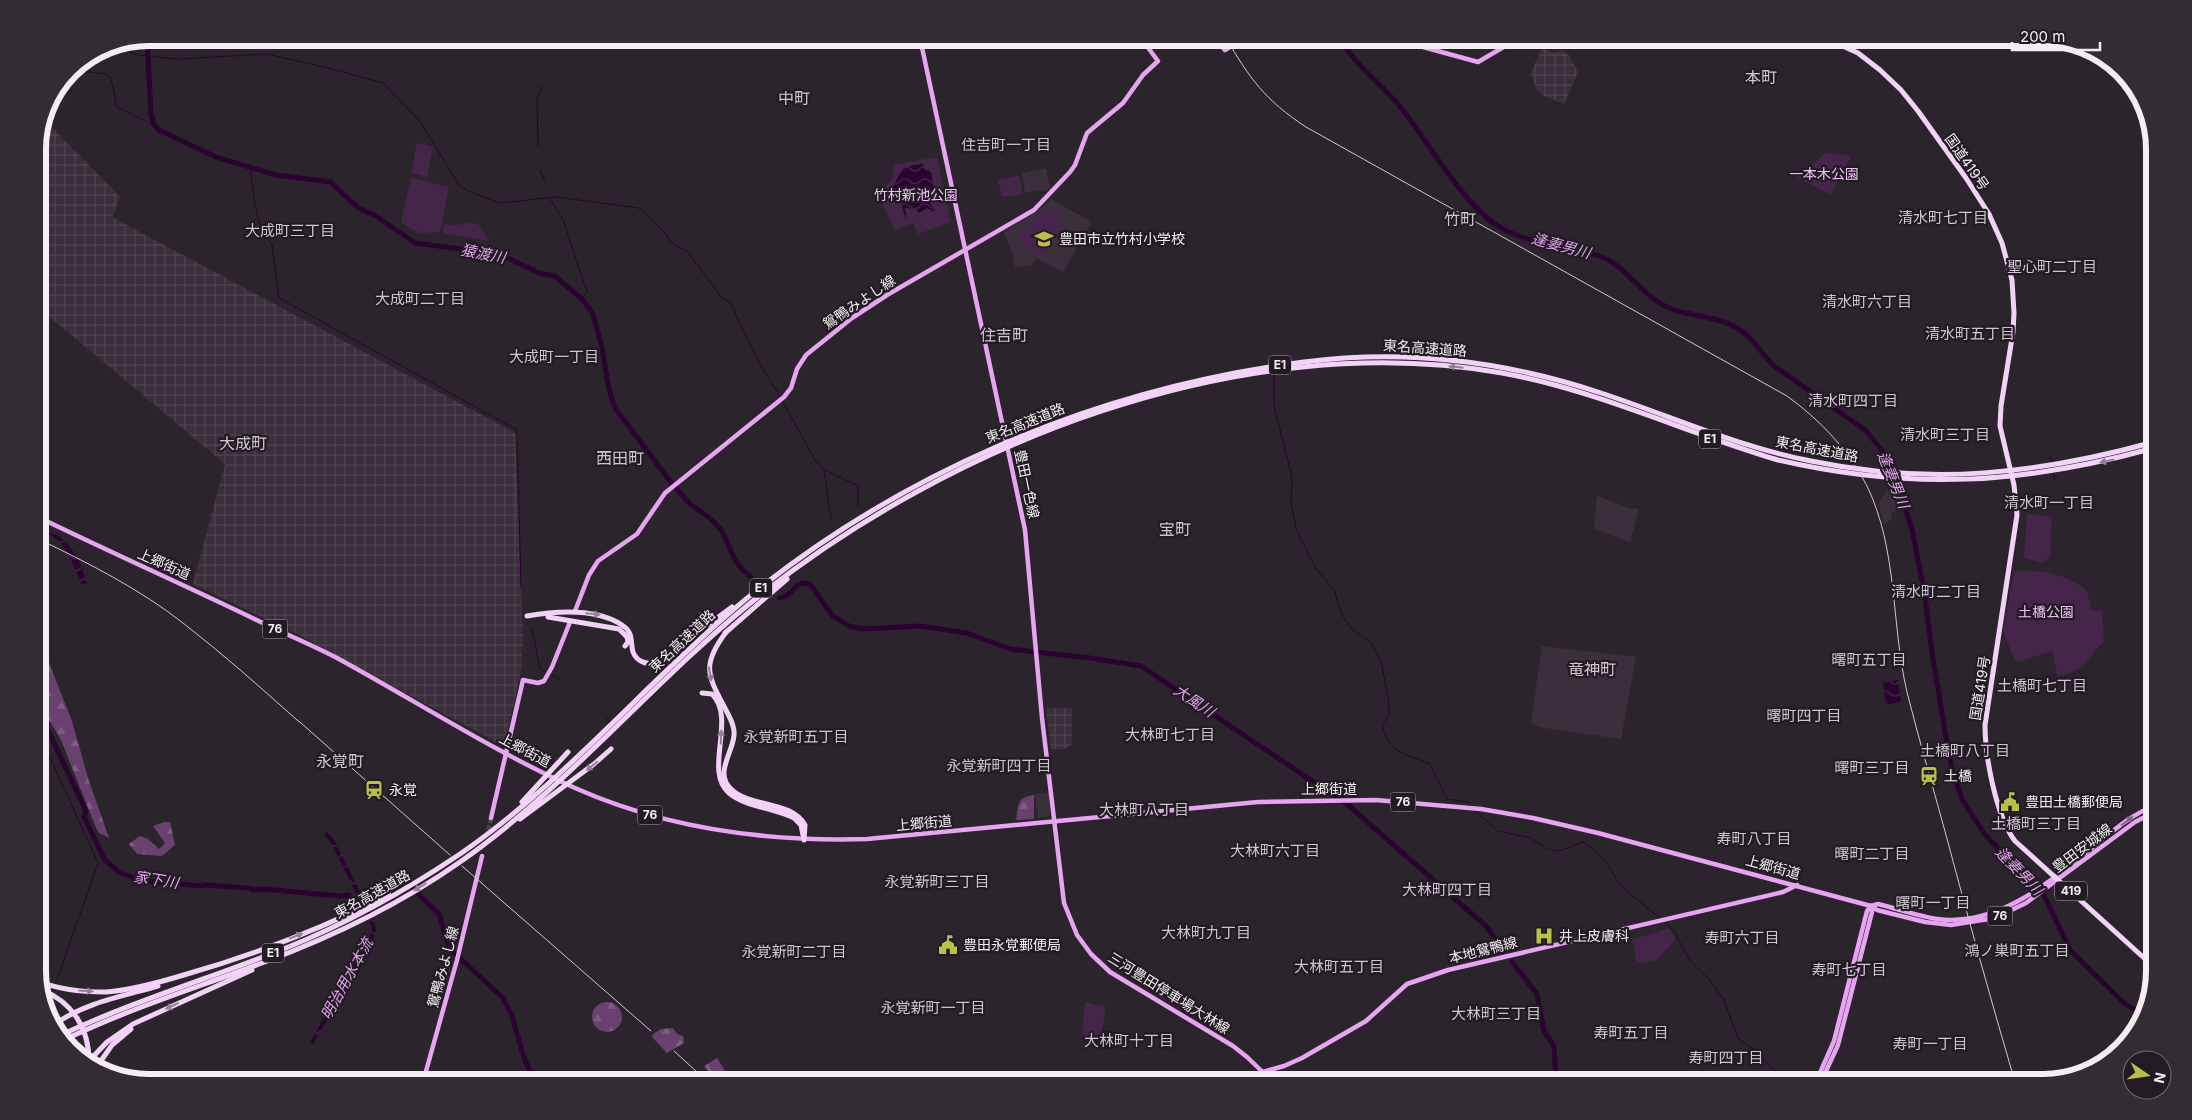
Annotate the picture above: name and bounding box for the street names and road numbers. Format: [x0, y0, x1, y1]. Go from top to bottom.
street label: 国道419号 [1942, 130, 1993, 193]
street label: 鴛鴨みよし線 [819, 271, 898, 332]
street label: 東名高速道路 [1383, 336, 1468, 359]
road number: E1 [1269, 356, 1291, 374]
street label: 東名高速道路 [983, 399, 1067, 446]
road number: E1 [1699, 429, 1721, 448]
street label: 東名高速道路 [1774, 432, 1860, 465]
street label: 豊田一色線 [1012, 448, 1043, 520]
street label: 上郷街道 [135, 544, 193, 583]
road number: E1 [750, 578, 772, 598]
street label: 東名高速道路 [645, 606, 718, 675]
road number: 76 [262, 620, 288, 638]
street label: 国道419号 [1966, 654, 1993, 721]
street label: 上郷街道 [497, 729, 554, 770]
street label: 上郷街道 [1301, 780, 1357, 797]
road number: 76 [1390, 792, 1416, 812]
road number: 76 [638, 806, 662, 824]
street label: 上郷街道 [895, 812, 953, 833]
street label: 豊田安城線 [2049, 820, 2115, 875]
street label: 上郷街道 [1744, 851, 1802, 882]
street label: 東名高速道路 [331, 866, 413, 921]
road number: 419 [2055, 881, 2087, 900]
road number: 76 [1988, 906, 2012, 926]
street label: 鴛鴨みよし線 [423, 924, 462, 1010]
street label: 本地鴛鴨線 [1447, 933, 1519, 966]
road number: E1 [262, 944, 284, 962]
street label: 三河豊田停車場大林線 [1105, 948, 1233, 1037]

